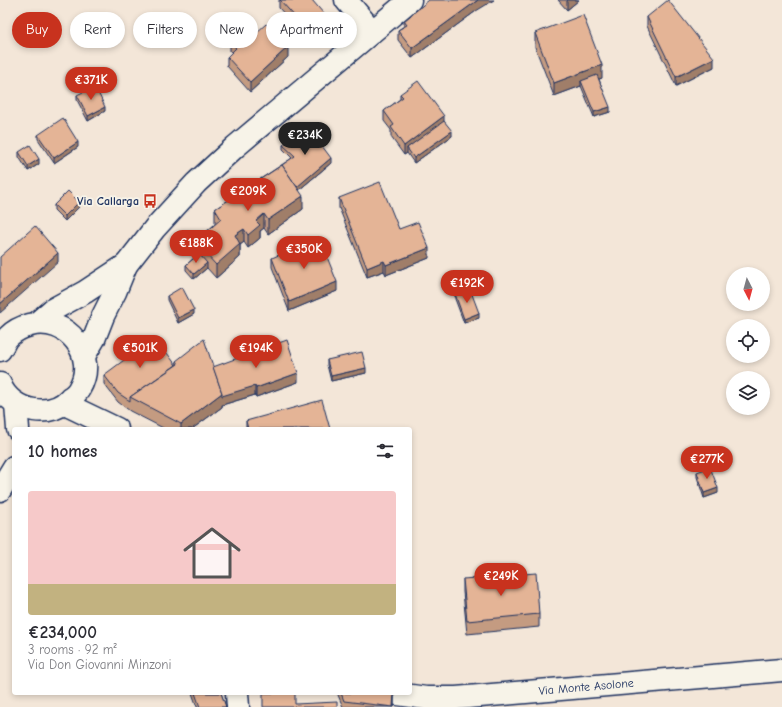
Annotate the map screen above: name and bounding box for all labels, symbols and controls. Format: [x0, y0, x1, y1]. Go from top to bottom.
chip: Buy [12, 12, 62, 48]
chip: Rent [70, 12, 125, 48]
chip: Filters [133, 12, 197, 48]
chip: New [205, 12, 258, 48]
chip: Apartment [266, 12, 357, 48]
pin: €371K [63, 67, 119, 101]
text: €371K [74, 72, 108, 87]
pin: €234K [277, 122, 333, 156]
text: €234K [287, 127, 323, 142]
pin: €209K [220, 178, 276, 212]
text: €209K [230, 183, 267, 198]
bus stop icon: Via Callarga [142, 193, 158, 209]
place label: Via Callarga [77, 194, 139, 208]
pin: €188K [168, 230, 224, 264]
text: €188K [179, 235, 213, 250]
pin: €350K [276, 236, 332, 270]
text: €350K [285, 241, 323, 256]
north arrow [726, 267, 770, 311]
map controls [726, 267, 770, 415]
pin: €192K [439, 270, 495, 304]
text: €192K [450, 275, 484, 290]
button: locate [726, 319, 770, 363]
pin: €501K [112, 335, 168, 369]
pin: €194K [228, 335, 284, 369]
text: €501K [122, 340, 158, 355]
text: €194K [239, 340, 273, 355]
button: layers [726, 371, 770, 415]
icon: filters [374, 440, 396, 462]
text: 10 homes [28, 442, 97, 461]
pin: €277K [679, 446, 735, 480]
text: €277K [690, 451, 724, 466]
icon: home [176, 517, 248, 589]
pin: €249K [473, 563, 529, 597]
text: €249K [483, 568, 519, 583]
text: €234,000 [28, 623, 97, 642]
text: 3 rooms · 92 m² [28, 642, 117, 657]
text: Via Don Giovanni Minzoni [28, 657, 172, 672]
street label: Via Monte Asolone [538, 676, 634, 698]

